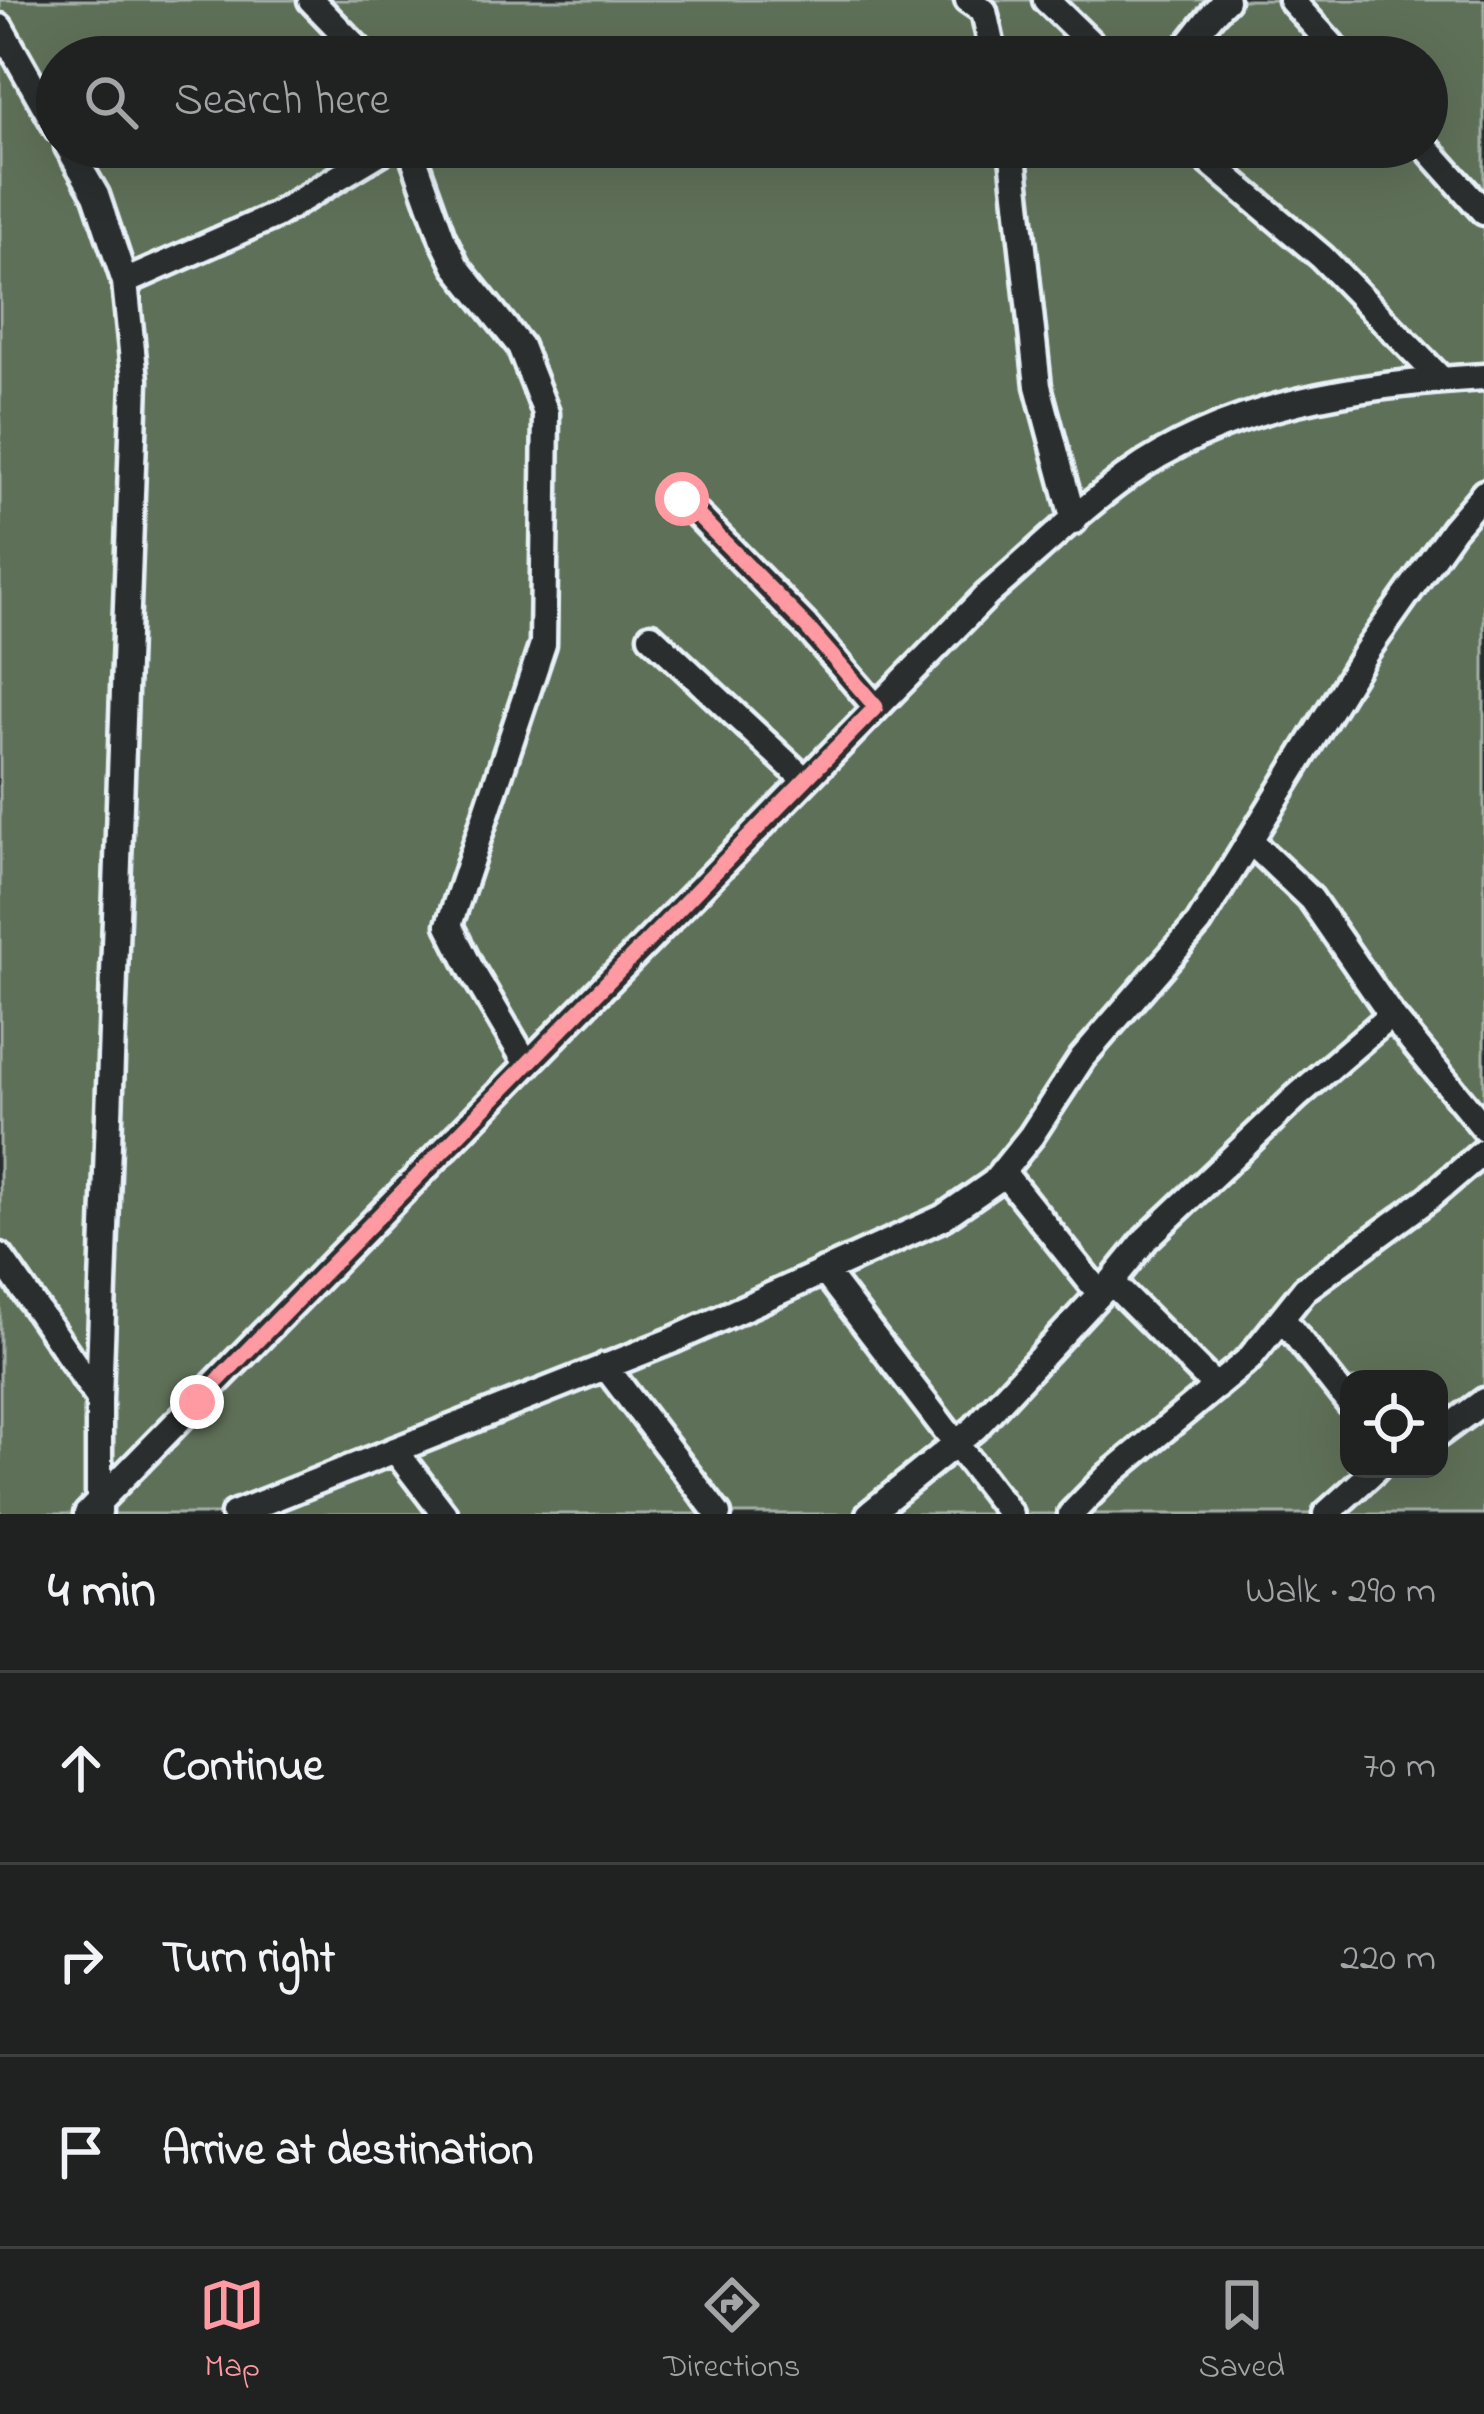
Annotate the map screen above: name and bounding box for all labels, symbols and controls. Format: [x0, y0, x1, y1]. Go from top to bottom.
search box [36, 36, 1448, 168]
icon: search [78, 69, 144, 135]
text: Search here [174, 69, 390, 135]
route start [655, 472, 709, 526]
map controls [1340, 1370, 1448, 1478]
button: locate [1340, 1370, 1448, 1478]
route end [170, 1375, 224, 1429]
text: 4 min [48, 1555, 156, 1630]
text: Walk · 290 m [1245, 1564, 1436, 1621]
icon: ahead [48, 1735, 114, 1801]
text: Continue [162, 1735, 323, 1801]
text: 70 m [1363, 1739, 1436, 1796]
icon: right [48, 1927, 114, 1993]
text: Turn right [162, 1927, 335, 1993]
text: 220 m [1340, 1931, 1436, 1988]
icon: arrive [48, 2119, 114, 2185]
text: Arrive at destination [162, 2119, 533, 2185]
tab: Map [199, 2272, 265, 2392]
tab: Directions [663, 2272, 800, 2392]
tab: Saved [1199, 2272, 1285, 2392]

